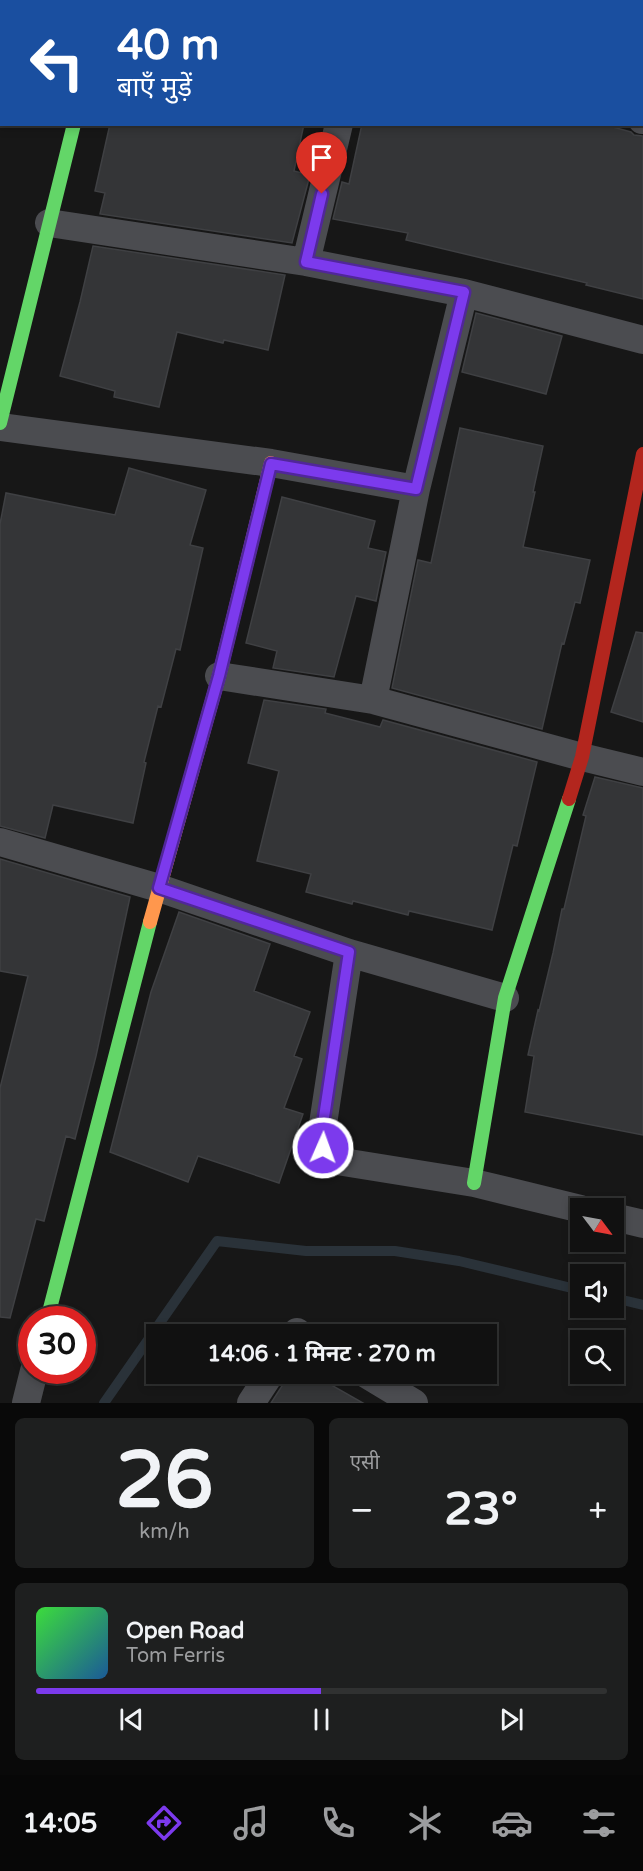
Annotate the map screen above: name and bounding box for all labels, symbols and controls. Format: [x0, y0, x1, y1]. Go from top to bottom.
text: 40 m [117, 20, 219, 71]
icon: left [18, 24, 96, 102]
text: बाएँ मुड़ें [117, 71, 192, 104]
pin [296, 132, 347, 194]
icon: arrive [305, 141, 338, 174]
position arrow [291, 1116, 355, 1180]
north arrow [570, 1198, 624, 1252]
map controls [570, 1198, 624, 1384]
button: sound [570, 1264, 624, 1318]
speed limit sign: 30 [18, 1306, 96, 1384]
button: search [570, 1330, 624, 1384]
text: 14:06 · 1 मिनट · 270 m [207, 1341, 436, 1367]
text: 26 [116, 1434, 213, 1528]
text: एसी [350, 1451, 380, 1475]
text: 23° [444, 1483, 518, 1537]
text: − [350, 1491, 374, 1530]
text: + [588, 1491, 607, 1530]
text: km/h [139, 1520, 190, 1544]
text: Open Road [126, 1618, 244, 1644]
text: Tom Ferris [126, 1644, 225, 1668]
icon: previous [115, 1703, 148, 1736]
icon: pause [305, 1703, 338, 1736]
icon: next [495, 1703, 528, 1736]
icon: directions [143, 1802, 185, 1844]
icon: music [230, 1802, 272, 1844]
icon: phone [317, 1802, 359, 1844]
icon: climate [404, 1802, 446, 1844]
icon: car [491, 1802, 533, 1844]
icon: filters [578, 1802, 620, 1844]
text: 14:05 [23, 1807, 97, 1840]

